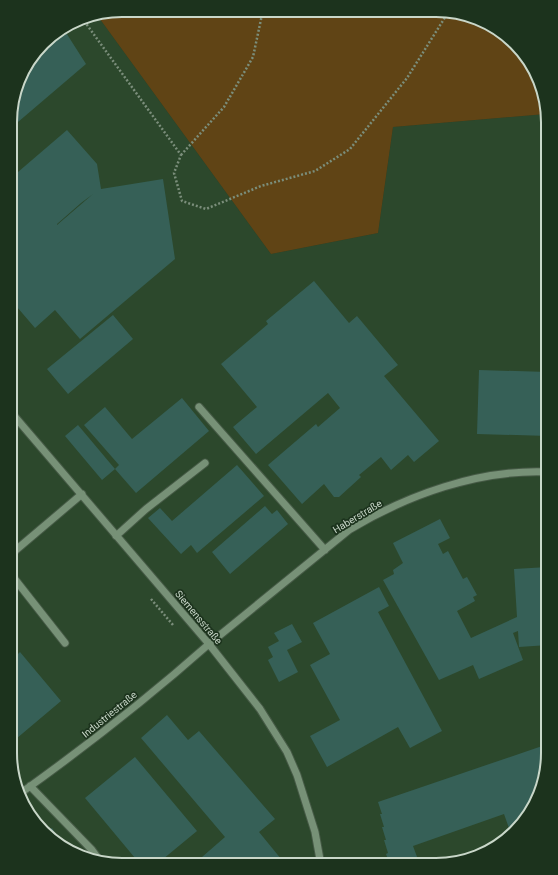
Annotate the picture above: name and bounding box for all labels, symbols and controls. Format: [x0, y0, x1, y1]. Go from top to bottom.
street label: Haberstraße [331, 497, 384, 535]
street label: Siemensstraße [173, 588, 224, 646]
street label: Industriestraße [80, 689, 139, 740]

